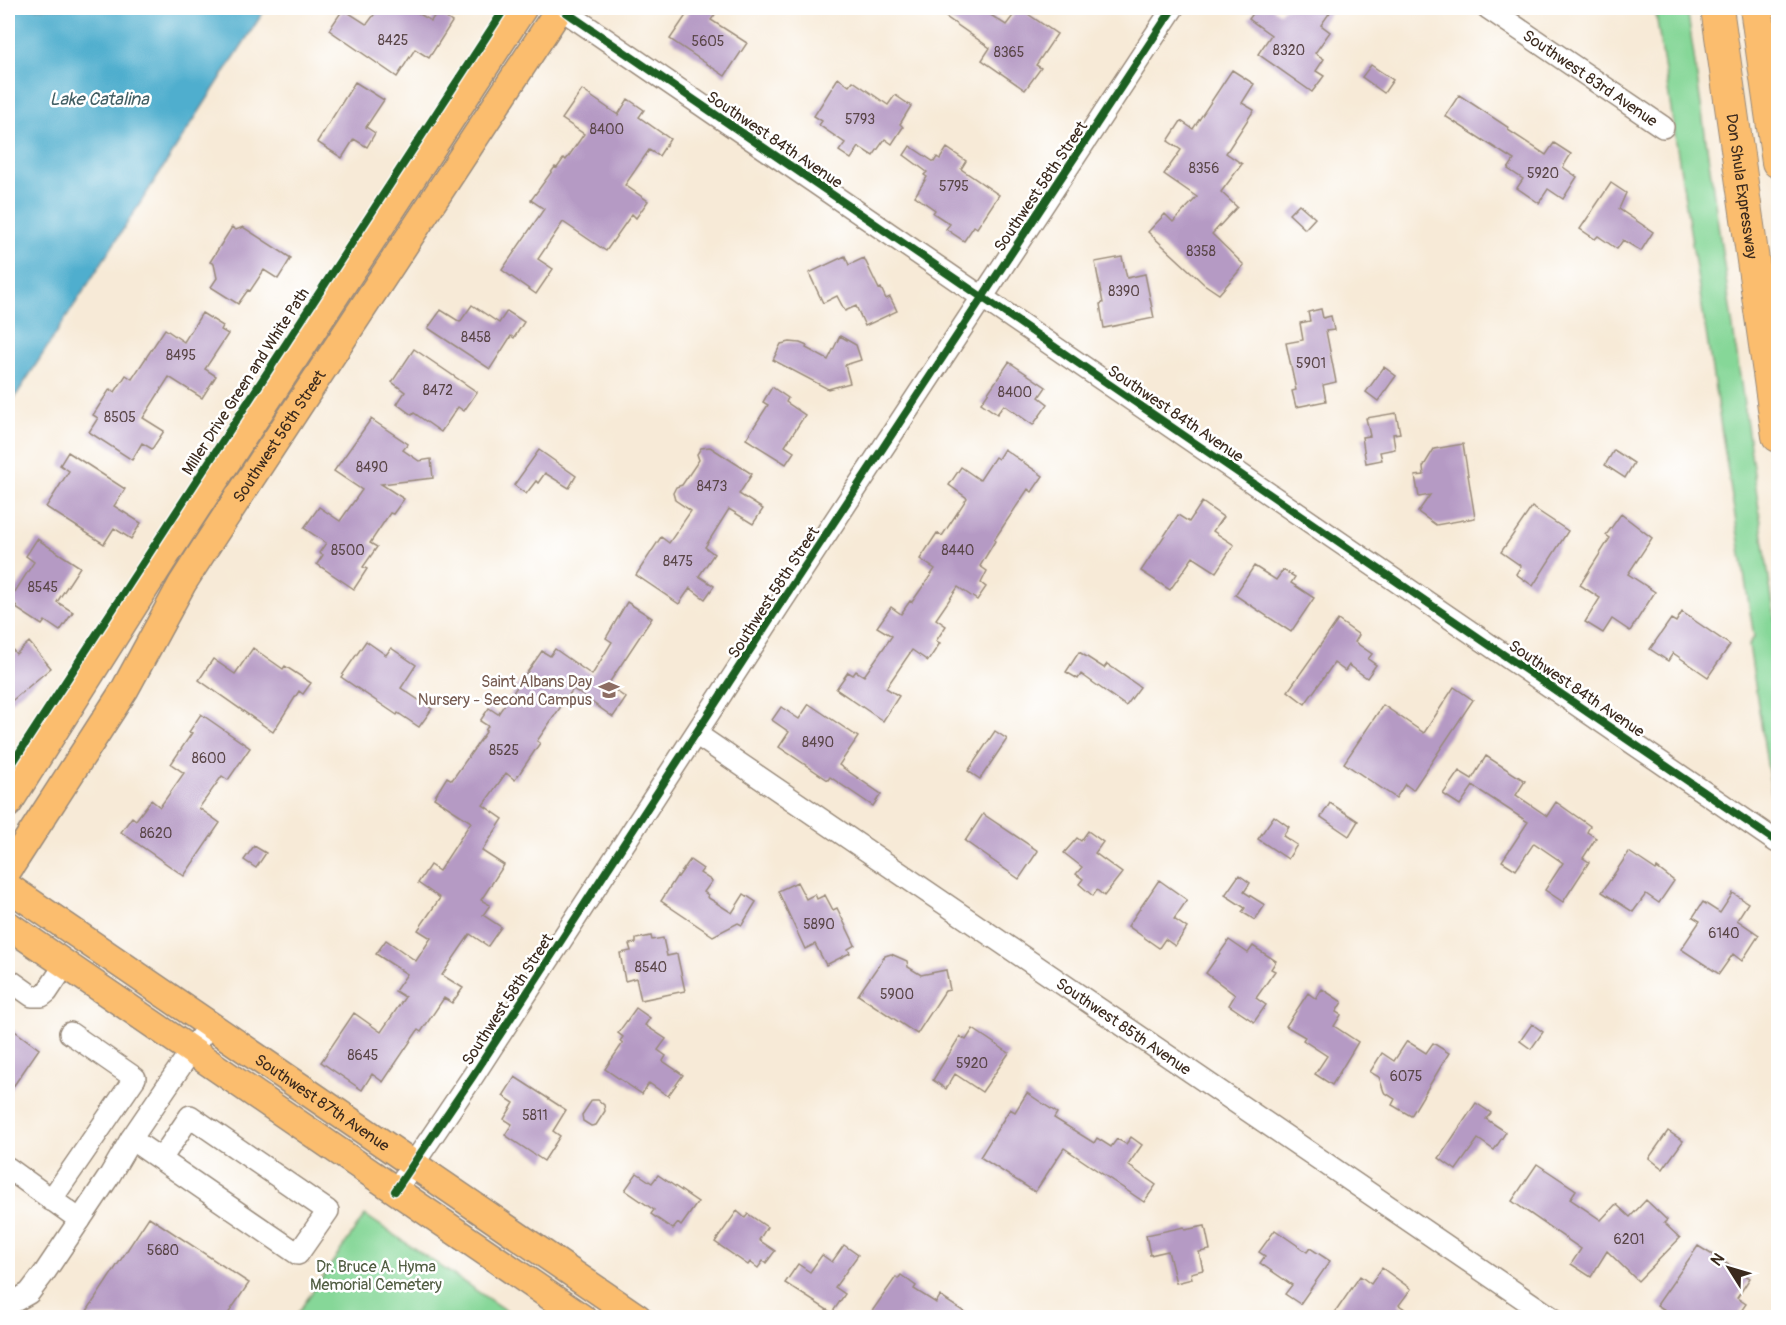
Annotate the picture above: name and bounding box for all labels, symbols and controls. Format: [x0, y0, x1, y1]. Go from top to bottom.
street label: Southwest 83rd Avenue [1519, 26, 1661, 132]
house number: 8425 [378, 32, 408, 49]
house number: 5605 [692, 33, 724, 50]
house number: 8320 [1273, 42, 1305, 59]
house number: 8365 [994, 44, 1024, 61]
street label: Southwest 84th Avenue [703, 87, 846, 193]
water label: Lake Catalina [49, 88, 150, 111]
house number: 5793 [845, 111, 875, 128]
street label: Don Shula Expressway [1721, 112, 1762, 260]
street label: Southwest 58th Street [990, 117, 1092, 256]
house number: 8400 [590, 121, 624, 138]
house number: 8356 [1189, 160, 1219, 177]
house number: 5920 [1527, 165, 1559, 182]
house number: 5795 [939, 178, 969, 195]
house number: 8358 [1186, 243, 1216, 260]
house number: 8390 [1108, 283, 1140, 300]
street label: Miller Drive Green and White Path [178, 284, 314, 479]
house number: 8458 [461, 329, 491, 346]
house number: 8495 [166, 347, 196, 364]
house number: 5901 [1296, 355, 1326, 372]
street label: Southwest 84th Avenue [1104, 361, 1247, 467]
street label: Southwest 56th Street [229, 366, 331, 506]
house number: 8472 [423, 382, 453, 399]
house number: 8400 [998, 384, 1032, 401]
house number: 8505 [104, 409, 136, 426]
house number: 8490 [356, 459, 388, 476]
house number: 8473 [697, 478, 727, 495]
street label: Southwest 58th Street [724, 522, 824, 662]
house number: 8500 [331, 542, 365, 559]
house number: 8440 [942, 542, 974, 559]
house number: 8475 [663, 553, 693, 570]
house number: 8545 [28, 579, 58, 596]
street label: Southwest 84th Avenue [1505, 636, 1648, 742]
place label: Saint Albans Day Nursery - Second Campus [418, 672, 592, 710]
school or university icon: Saint Albans Day Nursery - Second Campus [597, 678, 621, 702]
house number: 8490 [802, 734, 834, 751]
house number: 8525 [489, 742, 519, 759]
house number: 8600 [192, 750, 226, 767]
house number: 8620 [140, 825, 172, 842]
house number: 5890 [803, 916, 835, 933]
house number: 6140 [1708, 925, 1740, 942]
street label: Southwest 58th Street [458, 929, 558, 1069]
house number: 8540 [635, 959, 667, 976]
street label: Southwest 85th Avenue [1052, 974, 1195, 1080]
house number: 5900 [880, 986, 914, 1003]
house number: 8645 [348, 1047, 378, 1064]
street label: Southwest 87th Avenue [251, 1050, 393, 1156]
house number: 5920 [956, 1055, 988, 1072]
house number: 6075 [1390, 1068, 1422, 1085]
house number: 5811 [522, 1107, 548, 1124]
house number: 6201 [1613, 1231, 1645, 1248]
north arrow [1699, 1238, 1759, 1298]
house number: 5680 [147, 1242, 179, 1259]
text: N [1707, 1249, 1729, 1270]
park label: Dr. Bruce A. Hyma Memorial Cemetery [310, 1257, 442, 1295]

